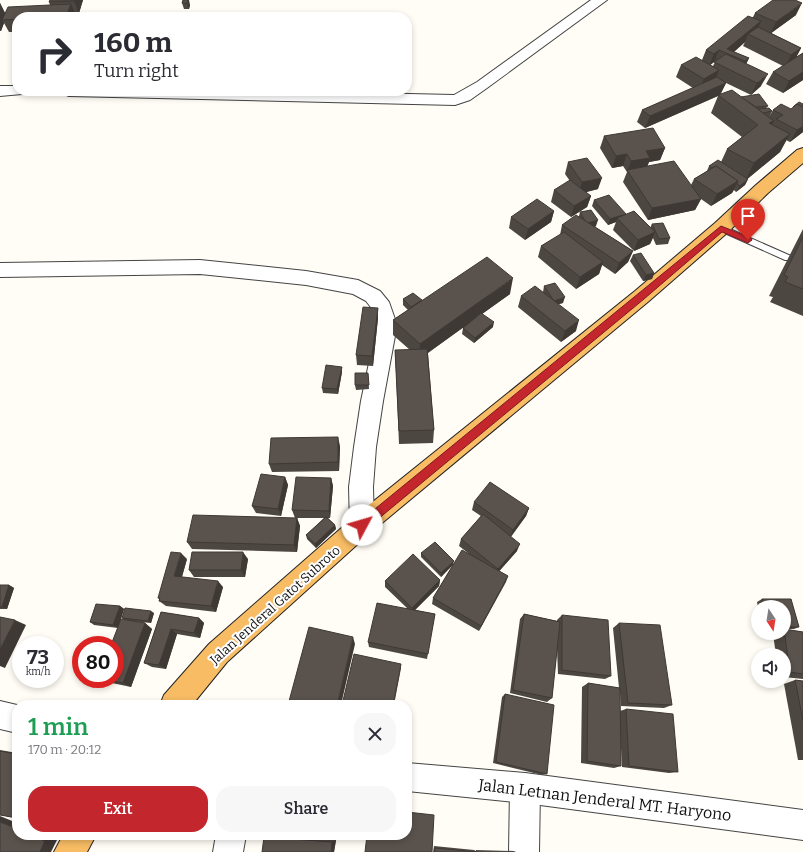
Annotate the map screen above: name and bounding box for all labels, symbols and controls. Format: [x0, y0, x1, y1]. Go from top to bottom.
text: 160 m [94, 26, 172, 59]
icon: right [28, 28, 80, 80]
text: Turn right [94, 60, 179, 82]
pin [731, 199, 765, 240]
icon: arrive [737, 205, 759, 227]
position arrow [341, 504, 383, 546]
street label: Jalan Jenderal Gatot Subroto [206, 543, 343, 668]
north arrow [751, 600, 791, 640]
map controls [751, 600, 791, 688]
speed limit sign: 80 [72, 636, 124, 688]
text: 73 [27, 645, 49, 669]
button: sound [751, 648, 791, 688]
text: km/h [26, 666, 50, 678]
text: 1 min [28, 713, 88, 741]
button: close [354, 713, 396, 755]
text: 170 m · 20:12 [28, 742, 101, 757]
street label: Jalan Letnan Jenderal MT. Haryono [476, 775, 733, 825]
button: Exit [28, 786, 208, 832]
button: Share [216, 786, 396, 832]

